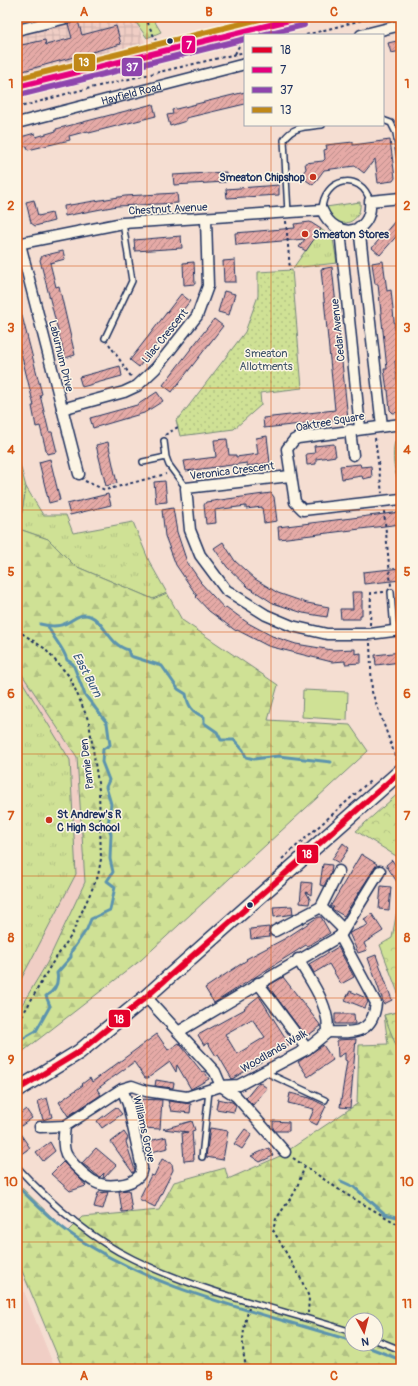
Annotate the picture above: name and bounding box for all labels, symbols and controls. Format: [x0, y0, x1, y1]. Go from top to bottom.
text: A [80, 4, 89, 20]
text: B [205, 4, 213, 20]
text: C [330, 4, 338, 20]
legend [244, 34, 384, 126]
line badge: 7 [181, 35, 196, 54]
unlabelled marker [165, 36, 175, 46]
text: 7 [186, 39, 192, 52]
text: 18 [280, 43, 291, 58]
line badge: 13 [73, 53, 96, 72]
text: 13 [79, 56, 89, 69]
line badge: 37 [121, 57, 143, 77]
text: 37 [126, 61, 138, 74]
text: 7 [280, 63, 287, 78]
text: 1 [8, 76, 14, 92]
text: 1 [404, 76, 410, 92]
street label: Hayfield Road [100, 79, 163, 107]
text: 37 [280, 83, 294, 98]
text: 13 [280, 103, 292, 118]
place label: Smeaton Chipshop [219, 171, 305, 184]
marker: Smeaton Chipshop [308, 172, 318, 182]
text: 2 [7, 198, 15, 214]
text: 2 [403, 198, 411, 214]
street label: Chestnut Avenue [128, 200, 208, 218]
place label: Smeaton Stores [313, 228, 389, 241]
marker: Smeaton Stores [300, 229, 310, 239]
street label: Cedar Avenue [328, 297, 348, 362]
street label: Lilac Crescent [139, 306, 191, 366]
street label: Laburnum Drive [46, 319, 76, 394]
text: 3 [7, 320, 15, 336]
text: 3 [403, 320, 411, 336]
park label: Smeaton Allotments [239, 347, 293, 373]
street label: Oaktree Square [295, 409, 366, 434]
text: 4 [7, 442, 15, 458]
text: 4 [403, 442, 411, 458]
street label: Veronica Crescent [189, 459, 276, 483]
text: 5 [7, 564, 15, 580]
text: 5 [403, 564, 411, 580]
water label: East Burn [69, 650, 106, 701]
text: 6 [7, 686, 15, 702]
text: 6 [403, 686, 411, 702]
street label: Pannie Den [77, 738, 97, 790]
text: 7 [8, 808, 15, 824]
place label: St Andrew's R C High School [57, 808, 122, 834]
text: 7 [404, 808, 411, 824]
marker: St Andrew's R C High School [44, 815, 54, 825]
line badge: 18 [296, 844, 319, 864]
text: 18 [302, 848, 312, 861]
unlabelled marker [245, 900, 255, 910]
text: 8 [8, 930, 15, 946]
text: 8 [404, 930, 411, 946]
line badge: 18 [108, 1009, 131, 1028]
text: 18 [114, 1013, 124, 1026]
street label: Woodlands Walk [238, 1027, 310, 1075]
text: 9 [8, 1052, 15, 1068]
text: 9 [404, 1052, 411, 1068]
street label: Williams Grove [130, 1094, 158, 1164]
text: 10 [4, 1174, 18, 1190]
text: 10 [400, 1174, 414, 1190]
text: 11 [6, 1296, 16, 1312]
text: 11 [402, 1296, 412, 1312]
north arrow [344, 1312, 384, 1352]
text: N [360, 1335, 370, 1348]
text: A [80, 1368, 89, 1384]
text: B [205, 1368, 213, 1384]
text: C [330, 1368, 338, 1384]

